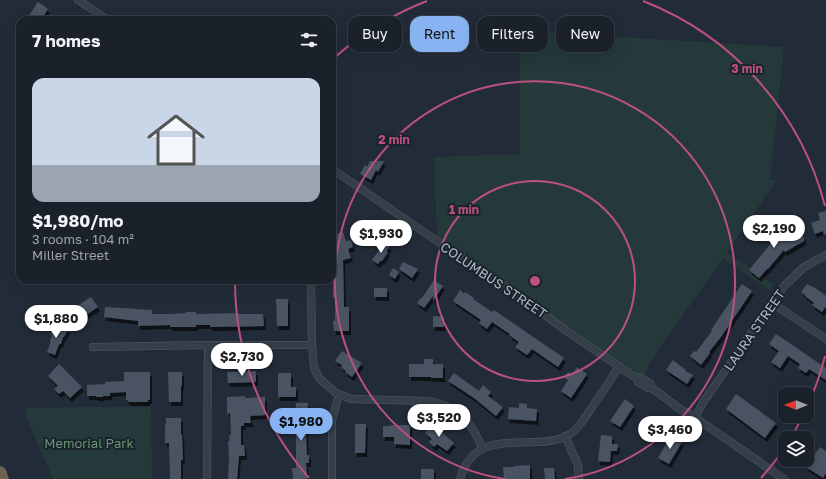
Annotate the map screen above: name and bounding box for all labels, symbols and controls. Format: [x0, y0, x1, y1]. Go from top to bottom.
chip: Buy [348, 16, 402, 52]
chip: Rent [410, 16, 469, 52]
chip: Filters [477, 16, 548, 52]
chip: New [556, 16, 614, 52]
icon: filters [298, 29, 320, 51]
text: 7 homes [32, 30, 100, 51]
text: 3 min [731, 61, 763, 76]
icon: home [140, 104, 212, 176]
text: 2 min [378, 132, 410, 147]
text: 1 min [449, 202, 479, 217]
text: $1,980/mo [32, 210, 124, 231]
pin: $2,190 [741, 215, 807, 249]
pin: $1,930 [348, 220, 414, 254]
text: $2,190 [752, 220, 796, 236]
text: $1,930 [359, 225, 403, 241]
text: 3 rooms · 104 m² [32, 231, 134, 247]
street label: COLUMBUS STREET [438, 238, 550, 322]
text: Miller Street [32, 247, 109, 263]
centre of rings [528, 274, 542, 288]
street label: LAURA STREET [720, 286, 788, 374]
pin: $1,880 [23, 305, 89, 339]
text: $1,880 [34, 310, 78, 326]
pin: $2,730 [209, 343, 275, 377]
text: $2,730 [220, 348, 264, 364]
north arrow [778, 387, 814, 423]
map controls [778, 387, 814, 467]
pin: $3,520 [406, 404, 472, 438]
pin: $1,980 [268, 408, 334, 442]
text: $3,520 [416, 409, 462, 425]
text: $1,980 [279, 413, 323, 429]
pin: $3,460 [637, 416, 703, 450]
text: $3,460 [647, 421, 693, 437]
button: layers [778, 431, 814, 467]
park label: Memorial Park [44, 435, 134, 451]

